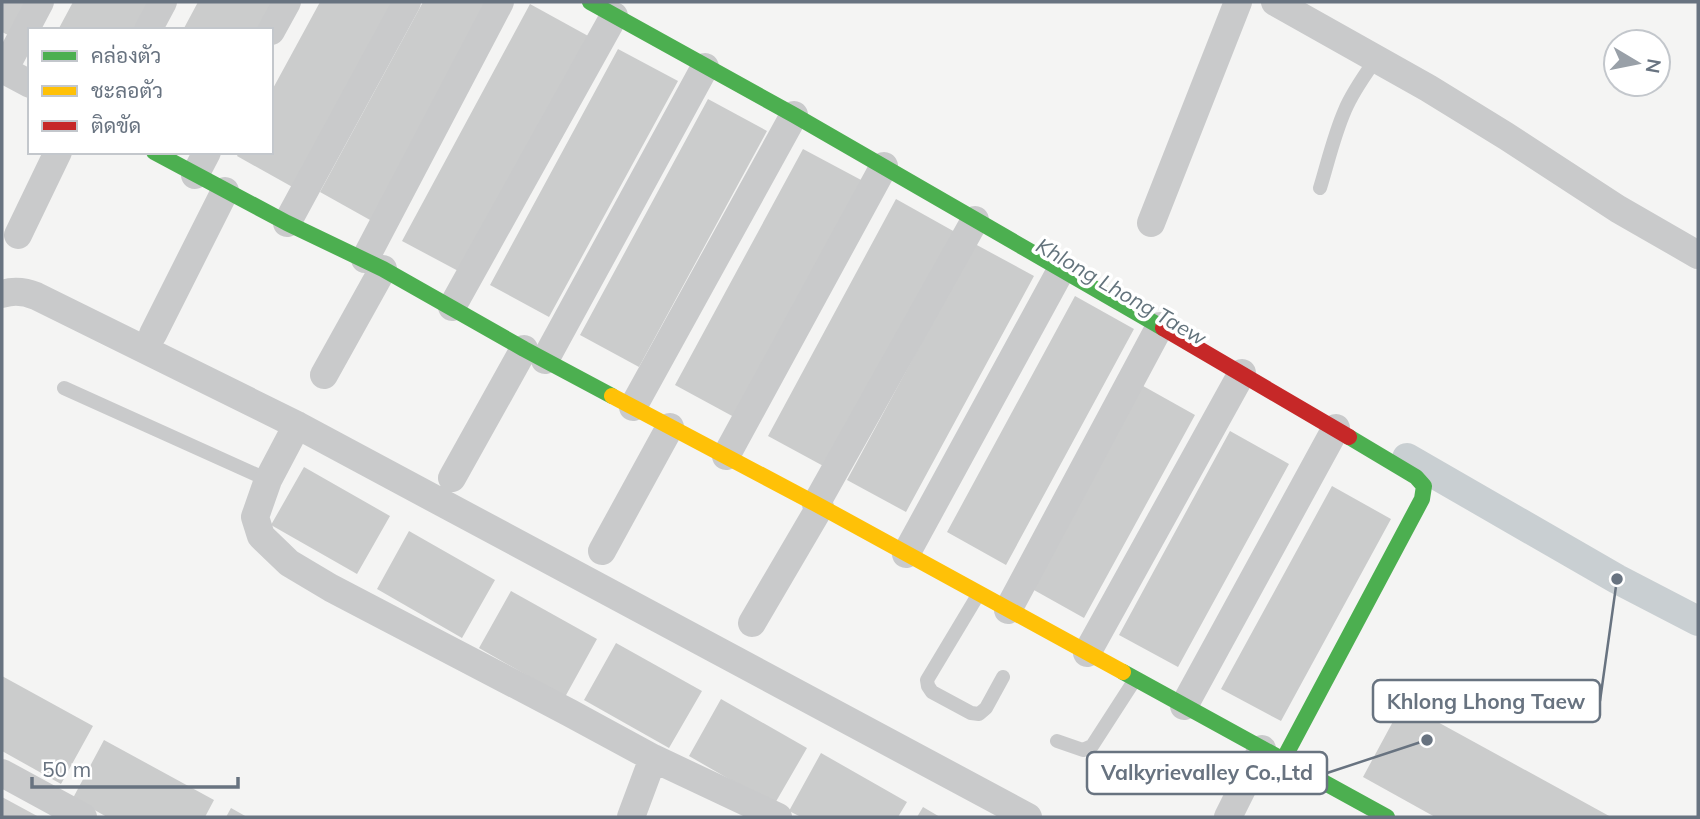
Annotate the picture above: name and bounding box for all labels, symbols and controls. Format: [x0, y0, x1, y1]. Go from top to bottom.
legend [28, 28, 273, 154]
north arrow [1602, 28, 1672, 98]
text: คล่องตัว [91, 42, 161, 68]
text: N [1641, 57, 1667, 75]
text: ชะลอตัว [91, 77, 163, 103]
text: ติดขัด [91, 112, 141, 138]
water label: Khlong Lhong Taew [1032, 232, 1212, 351]
callout: Khlong Lhong Taew [1373, 680, 1600, 722]
text: Khlong Lhong Taew [1387, 688, 1586, 714]
scale bar [32, 746, 238, 790]
callout: Valkyrievalley Co.,Ltd [1087, 752, 1327, 794]
text: 50 m [42, 756, 91, 782]
text: Valkyrievalley Co.,Ltd [1100, 759, 1313, 785]

